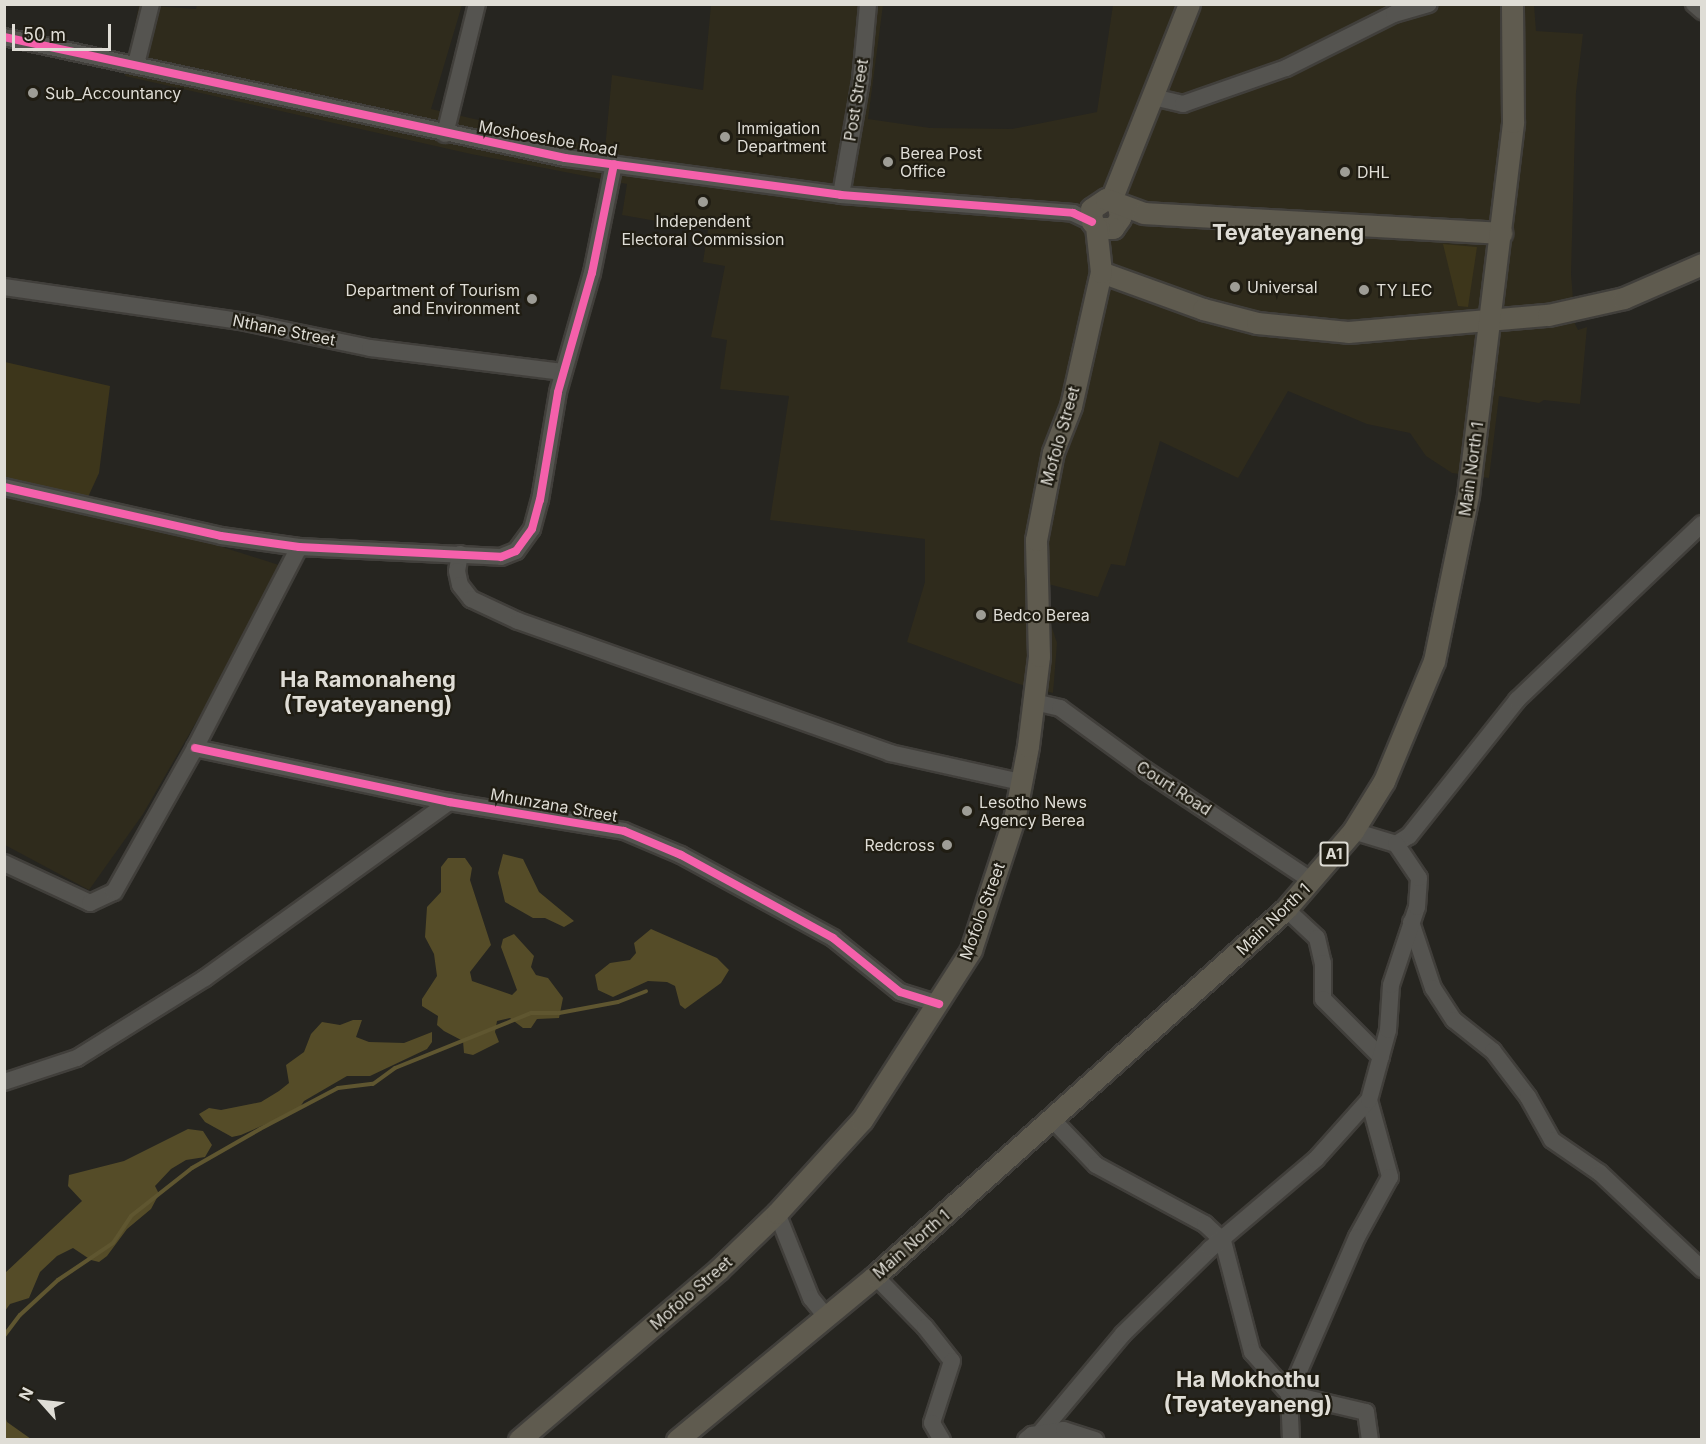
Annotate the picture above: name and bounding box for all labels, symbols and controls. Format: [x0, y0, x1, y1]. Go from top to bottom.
scale bar [15, 12, 114, 50]
text: 50 m [23, 24, 66, 45]
street label: Post Street [840, 57, 872, 143]
place label: Sub_Accountancy [45, 83, 181, 103]
marker: Sub_Accountancy [26, 86, 40, 100]
street label: Moshoeshoe Road [477, 116, 619, 160]
place label: Immigation Department [737, 118, 826, 156]
marker: Immigation Department [718, 130, 732, 144]
place label: Berea Post Office [900, 143, 982, 181]
marker: Berea Post Office [881, 155, 895, 169]
place label: DHL [1357, 162, 1389, 182]
marker: DHL [1338, 165, 1352, 179]
marker: Independent Electoral Commission [696, 195, 710, 209]
place label: Independent Electoral Commission [621, 211, 785, 249]
district label: Teyateyaneng [1212, 220, 1364, 246]
place label: Universal [1247, 277, 1318, 297]
place label: Department of Tourism and Environment [345, 280, 520, 318]
marker: Universal [1228, 280, 1242, 294]
place label: TY LEC [1376, 280, 1432, 300]
marker: TY LEC [1357, 283, 1371, 297]
marker: Department of Tourism and Environment [525, 292, 539, 306]
street label: Nthane Street [231, 311, 337, 349]
street label: Mofolo Street [1037, 384, 1083, 488]
street label: Main North 1 [1455, 421, 1487, 517]
place label: Bedco Berea [993, 605, 1090, 625]
marker: Bedco Berea [974, 608, 988, 622]
district label: Ha Ramonaheng (Teyateyaneng) [280, 666, 456, 718]
street label: Court Road [1133, 757, 1215, 819]
street label: Mnunzana Street [489, 784, 619, 826]
place label: Lesotho News Agency Berea [979, 792, 1087, 830]
marker: Lesotho News Agency Berea [960, 804, 974, 818]
place label: Redcross [864, 835, 935, 855]
marker: Redcross [940, 838, 954, 852]
road number: A1 [1319, 842, 1349, 866]
street label: Mofolo Street [955, 860, 1009, 962]
street label: Main North 1 [1232, 879, 1314, 959]
street label: Main North 1 [869, 1206, 953, 1282]
street label: Mofolo Street [646, 1252, 736, 1334]
district label: Ha Mokhothu (Teyateyaneng) [1164, 1366, 1332, 1418]
north arrow [12, 1372, 72, 1432]
text: N [14, 1384, 38, 1404]

